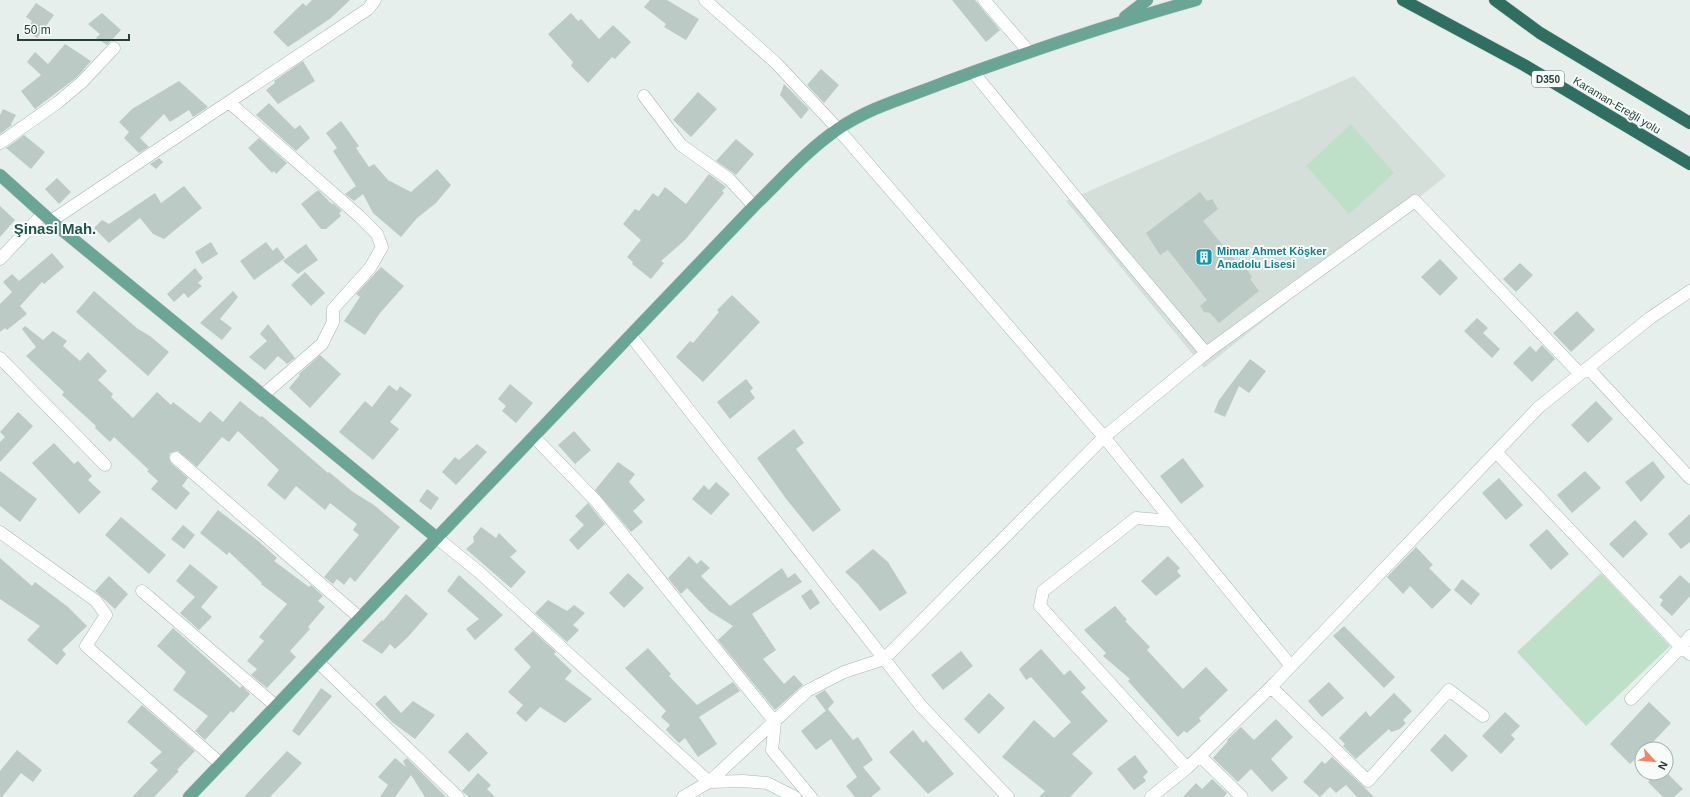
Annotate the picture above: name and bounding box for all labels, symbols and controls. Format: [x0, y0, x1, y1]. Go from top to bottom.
scale bar [18, 16, 129, 42]
text: 50 m [24, 23, 51, 37]
road number: D350 [1532, 71, 1564, 87]
street label: Karaman-Ereğli yolu [1571, 74, 1663, 136]
district label: Şinasi Mah. [14, 220, 96, 237]
place label: Mimar Ahmet Köşker Anadolu Lisesi [1217, 245, 1327, 270]
building icon: Mimar Ahmet Köşker Anadolu Lisesi [1194, 247, 1214, 267]
north arrow [1634, 741, 1674, 781]
text: N [1656, 759, 1670, 772]

